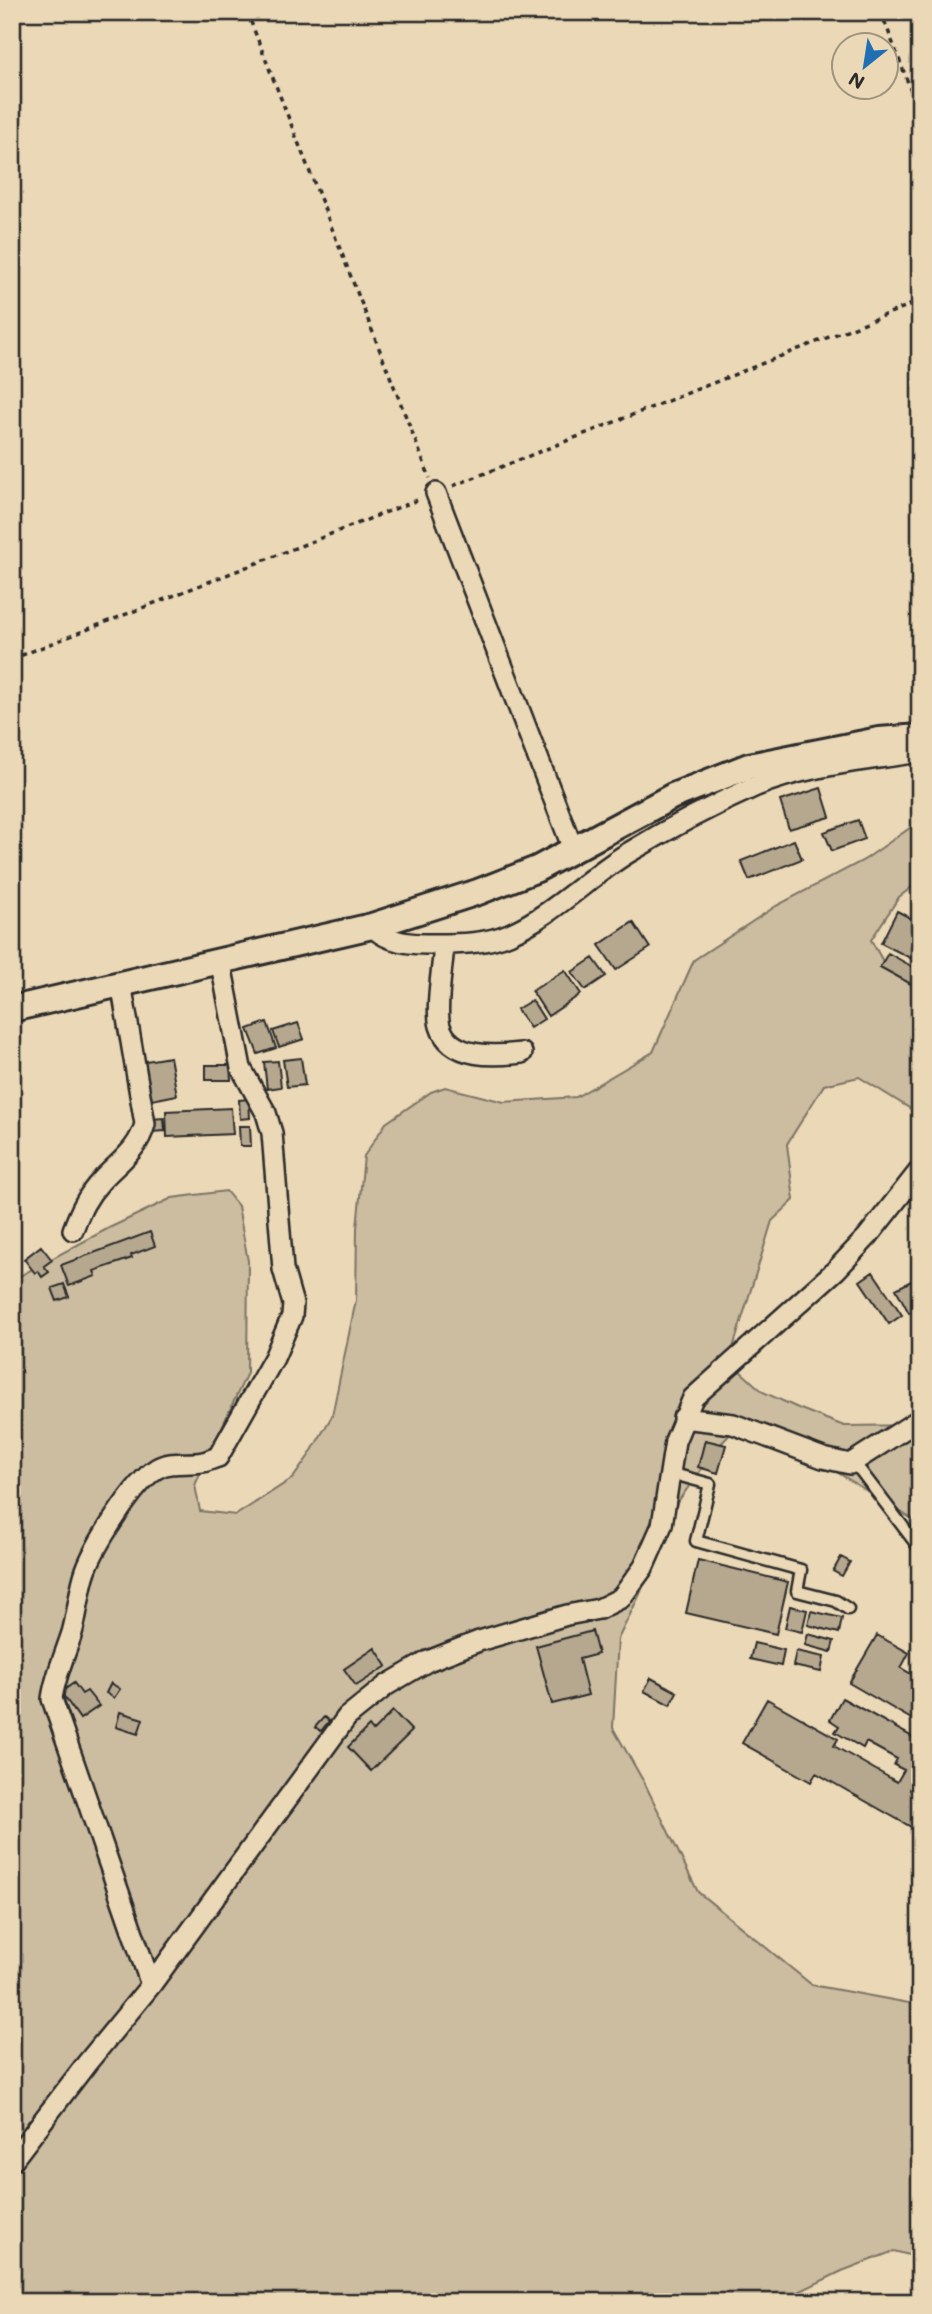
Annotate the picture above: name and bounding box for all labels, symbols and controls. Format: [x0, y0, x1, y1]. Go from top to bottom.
north arrow [830, 32, 900, 102]
text: N [844, 67, 869, 96]

